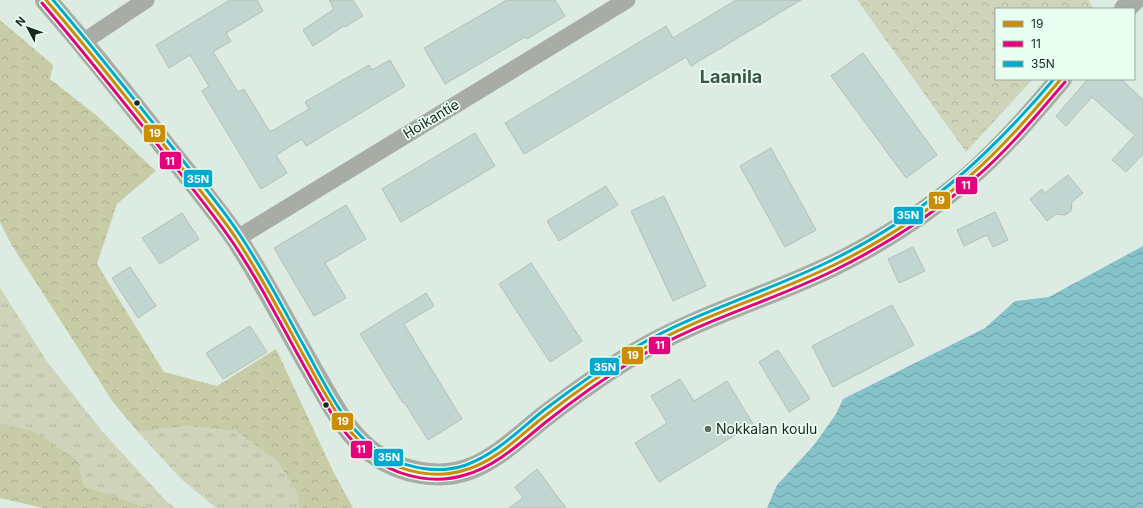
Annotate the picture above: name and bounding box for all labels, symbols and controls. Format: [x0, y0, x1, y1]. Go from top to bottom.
north arrow [8, 8, 48, 48]
legend [995, 8, 1135, 80]
text: N [12, 14, 28, 29]
text: 19 [1031, 16, 1043, 31]
text: 11 [1031, 36, 1041, 51]
text: 35N [1031, 56, 1055, 71]
district label: Laanila [700, 66, 762, 87]
street label: Hoikantie [400, 95, 462, 142]
unlabelled marker [132, 98, 142, 108]
line badge: 19 [143, 124, 166, 143]
text: 19 [149, 126, 161, 140]
line badge: 11 [159, 151, 182, 170]
text: 11 [165, 154, 175, 168]
line badge: 35N [183, 169, 213, 188]
text: 35N [187, 172, 209, 186]
line badge: 11 [955, 176, 978, 195]
text: 11 [961, 178, 971, 192]
line badge: 19 [928, 191, 951, 210]
text: 19 [933, 193, 945, 207]
line badge: 35N [893, 206, 924, 225]
text: 35N [897, 208, 919, 222]
line badge: 11 [648, 336, 671, 355]
text: 11 [655, 338, 665, 352]
line badge: 19 [621, 346, 644, 365]
text: 19 [627, 348, 639, 362]
line badge: 35N [589, 357, 620, 376]
text: 35N [594, 360, 616, 374]
unlabelled marker [321, 400, 331, 410]
line badge: 19 [331, 412, 354, 431]
text: 19 [337, 414, 349, 428]
place label: Nokkalan koulu [716, 420, 817, 437]
marker: Nokkalan koulu [703, 424, 713, 434]
line badge: 11 [350, 440, 373, 459]
text: 11 [356, 442, 366, 456]
line badge: 35N [373, 448, 404, 467]
text: 35N [378, 450, 400, 464]

